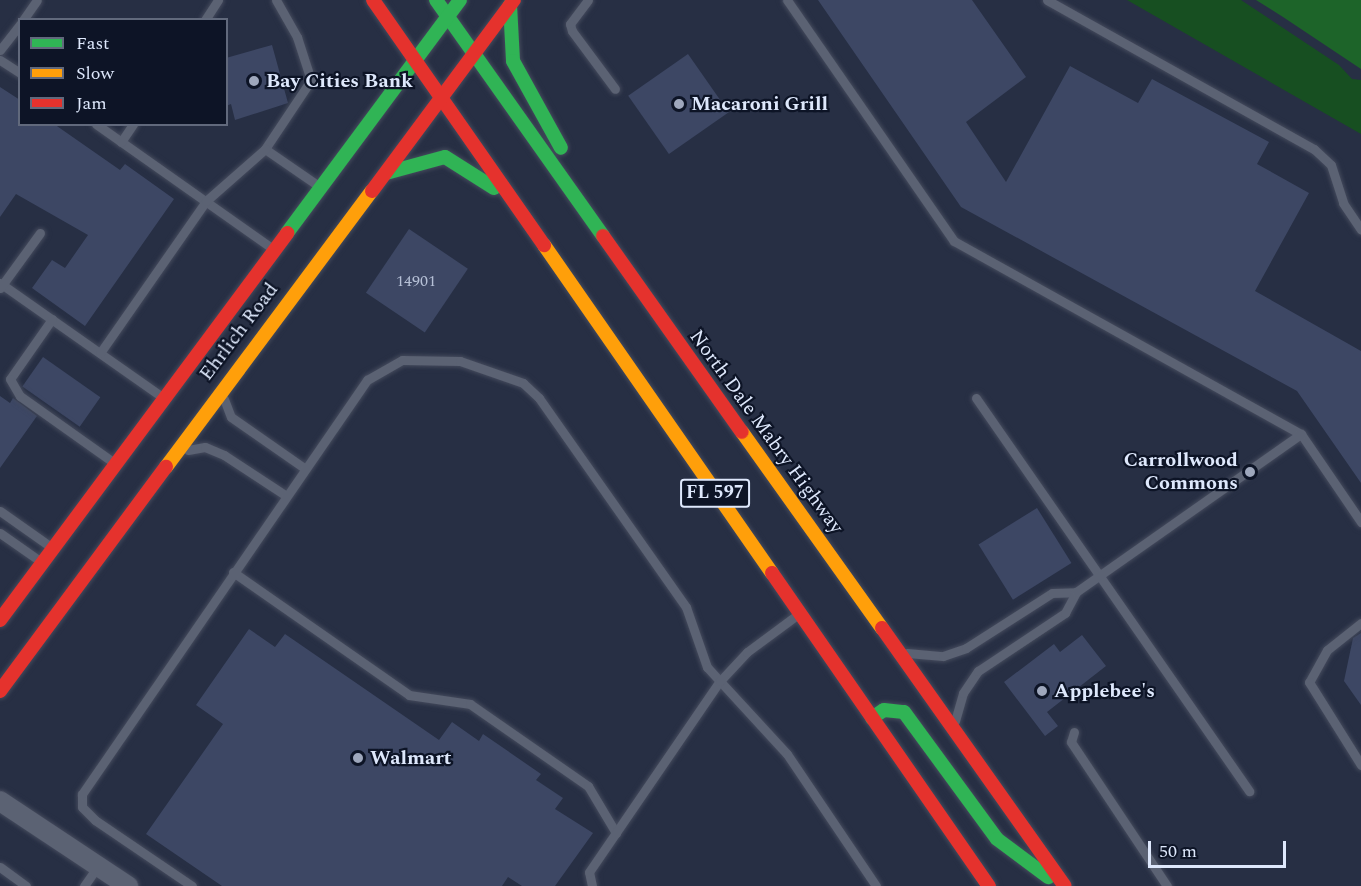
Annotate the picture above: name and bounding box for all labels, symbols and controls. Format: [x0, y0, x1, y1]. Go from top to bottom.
legend [18, 18, 228, 126]
text: Fast [76, 30, 109, 57]
text: Slow [76, 60, 114, 87]
place label: Bay Cities Bank [266, 69, 413, 93]
marker: Bay Cities Bank [247, 74, 261, 88]
text: Jam [76, 90, 107, 117]
place label: Macaroni Grill [691, 92, 828, 116]
marker: Macaroni Grill [672, 97, 686, 111]
house number: 14901 [396, 271, 436, 291]
street label: Ehrlich Road [194, 278, 284, 386]
street label: North Dale Mabry Highway [684, 326, 848, 538]
place label: Carrollwood Commons [1124, 448, 1238, 495]
marker: Carrollwood Commons [1243, 465, 1257, 479]
road number: FL 597 [679, 478, 751, 508]
place label: Applebee's [1054, 679, 1155, 703]
marker: Applebee's [1035, 684, 1049, 698]
place label: Walmart [370, 746, 451, 770]
marker: Walmart [351, 751, 365, 765]
scale bar [1151, 829, 1289, 867]
text: 50 m [1159, 838, 1197, 865]

